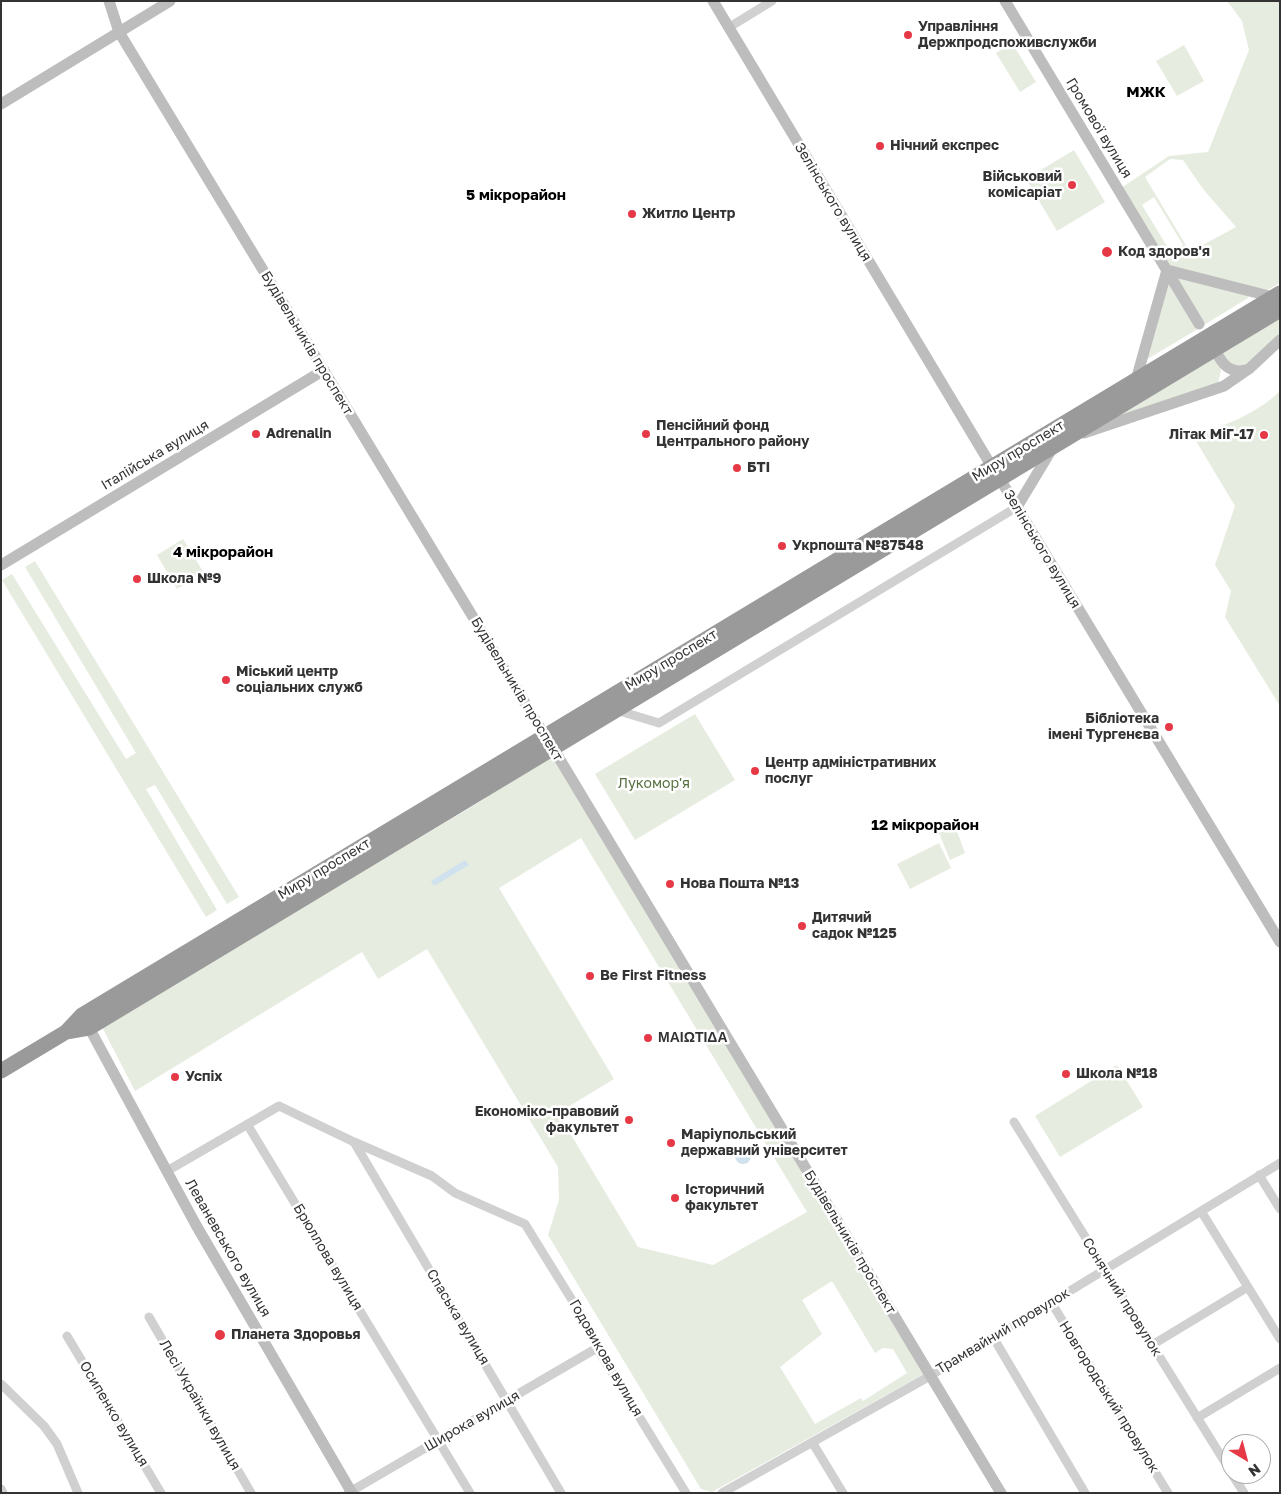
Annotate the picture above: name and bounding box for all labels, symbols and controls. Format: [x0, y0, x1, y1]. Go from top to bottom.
place label: Управління Держпродспоживслужби [918, 19, 1097, 52]
marker: Управління Держпродспоживслужби [902, 29, 914, 41]
street label: Громової вулиця [1062, 75, 1136, 181]
district label: МЖК [1126, 83, 1166, 101]
place label: Нічний експрес [890, 138, 999, 154]
street label: Зелінського вулиця [791, 140, 875, 264]
marker: Нічний експрес [874, 140, 886, 152]
place label: Військовий комісаріат [983, 169, 1062, 202]
marker: Військовий комісаріат [1066, 179, 1078, 191]
district label: 5 мікрорайон [466, 186, 566, 204]
place label: Житло Центр [642, 206, 735, 222]
marker: Житло Центр [626, 208, 638, 220]
place label: Код здоров'я [1118, 244, 1210, 260]
marker: Код здоров'я [1100, 245, 1114, 259]
street label: Будівельників проспект [257, 268, 357, 418]
street label: Італійська вулиця [98, 416, 212, 494]
street label: Миру проспект [969, 417, 1067, 485]
place label: Пенсійний фонд Центрального району [656, 418, 809, 451]
place label: Adrenalin [266, 426, 332, 442]
place label: Літак МіГ-17 [1169, 427, 1254, 443]
marker: Adrenalin [250, 428, 262, 440]
marker: Пенсійний фонд Центрального району [640, 428, 652, 440]
marker: Літак МіГ-17 [1258, 429, 1270, 441]
place label: БТІ [747, 460, 770, 476]
marker: БТІ [731, 462, 743, 474]
street label: Зелінського вулиця [1000, 487, 1084, 611]
place label: Укрпошта №87548 [792, 538, 924, 554]
marker: Укрпошта №87548 [776, 540, 788, 552]
district label: 4 мікрорайон [173, 543, 273, 561]
place label: Школа №9 [147, 571, 221, 587]
marker: Школа №9 [131, 573, 143, 585]
street label: Будівельників проспект [467, 614, 567, 764]
street label: Миру проспект [622, 626, 720, 694]
place label: Міський центр соціальних служб [236, 664, 363, 696]
marker: Міський центр соціальних служб [220, 674, 232, 686]
place label: Бібліотека імені Тургенєва [1048, 711, 1159, 744]
marker: Бібліотека імені Тургенєва [1163, 721, 1175, 733]
place label: Центр адміністративних послуг [765, 755, 936, 788]
marker: Центр адміністративних послуг [749, 765, 761, 777]
park label: Лукомор'я [618, 776, 690, 792]
district label: 12 мікрорайон [871, 816, 979, 834]
street label: Миру проспект [275, 835, 373, 903]
place label: Нова Пошта №13 [680, 876, 799, 892]
marker: Нова Пошта №13 [664, 878, 676, 890]
place label: Дитячий садок №125 [812, 910, 897, 942]
marker: Дитячий садок №125 [796, 920, 808, 932]
place label: Be First Fitness [600, 968, 706, 984]
marker: Be First Fitness [584, 970, 596, 982]
place label: ΜΑΙΩΤΙΔΑ [658, 1030, 728, 1046]
marker: ΜΑΙΩΤΙΔΑ [642, 1032, 654, 1044]
place label: Школа №18 [1076, 1066, 1158, 1082]
marker: Школа №18 [1060, 1068, 1072, 1080]
place label: Успіх [185, 1069, 222, 1085]
marker: Успіх [169, 1071, 181, 1083]
place label: Економіко-правовий факультет [475, 1104, 619, 1136]
marker: Економіко-правовий факультет [623, 1114, 635, 1126]
place label: Маріупольський державний університет [681, 1127, 848, 1160]
marker: Маріупольський державний університет [665, 1137, 677, 1149]
street label: Будівельників проспект [800, 1167, 900, 1317]
street label: Леваневського вулиця [182, 1176, 274, 1320]
place label: Історичний факультет [685, 1182, 764, 1214]
marker: Історичний факультет [669, 1192, 681, 1204]
street label: Брюллова вулиця [290, 1201, 366, 1313]
street label: Сонячний провулок [1079, 1235, 1165, 1359]
street label: Спаська вулиця [423, 1266, 493, 1368]
street label: Трамвайний провулок [933, 1284, 1073, 1378]
street label: Годовикова вулиця [566, 1297, 646, 1419]
street label: Новгородський провулок [1055, 1318, 1163, 1476]
place label: Планета Здоровья [231, 1327, 361, 1343]
marker: Планета Здоровья [213, 1328, 227, 1342]
street label: Лесі Українки вулиця [156, 1337, 244, 1473]
street label: Осипенко вулиця [76, 1358, 152, 1470]
street label: Широка вулиця [421, 1387, 523, 1455]
north arrow [1221, 1434, 1271, 1484]
text: N [1245, 1461, 1264, 1481]

